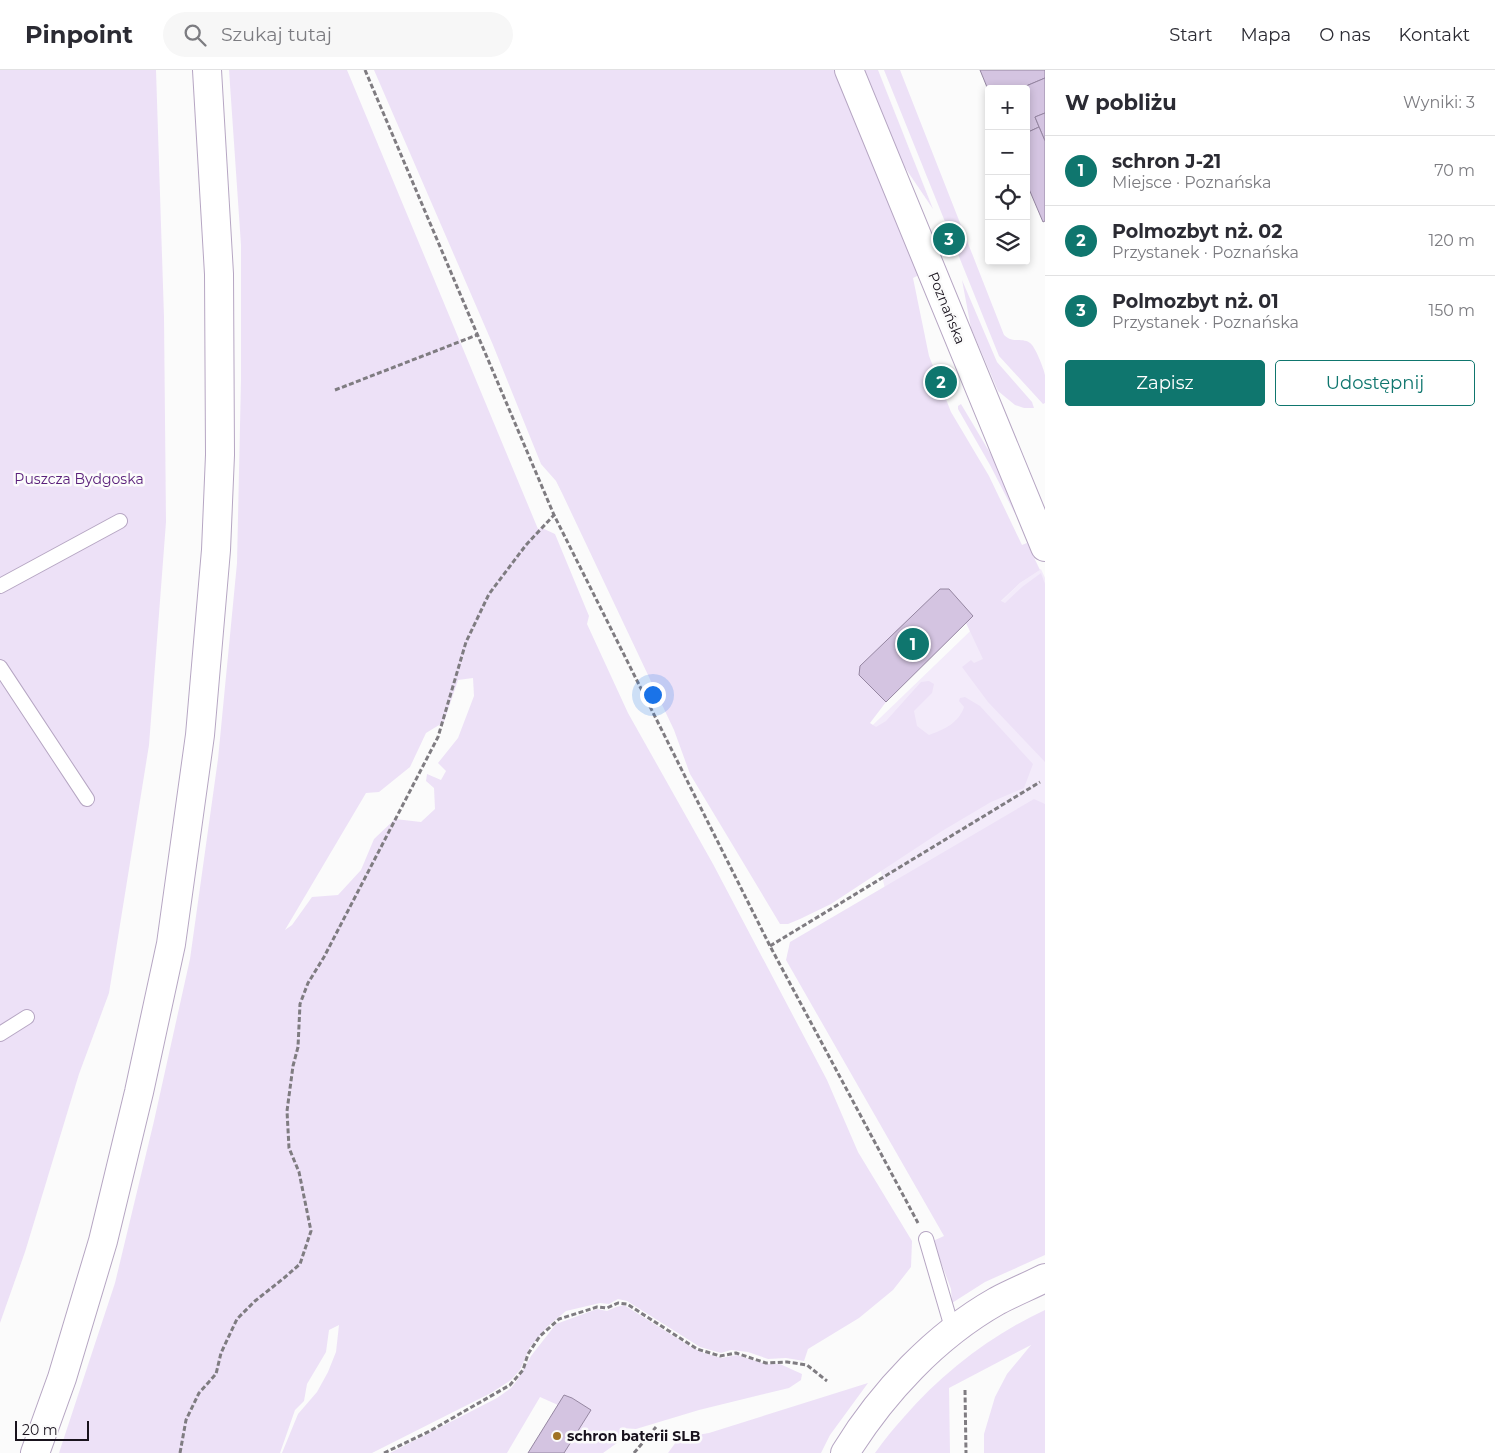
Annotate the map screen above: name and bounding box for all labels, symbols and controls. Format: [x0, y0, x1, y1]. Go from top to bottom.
search box [163, 12, 513, 57]
text: Pinpoint [25, 20, 133, 49]
icon: search [181, 21, 209, 49]
text: Szukaj tutaj [221, 23, 332, 46]
text: Start [1169, 24, 1213, 46]
text: Mapa [1241, 24, 1291, 46]
text: O nas [1319, 24, 1371, 46]
text: Kontakt [1399, 24, 1470, 46]
map controls [985, 85, 1030, 265]
button: + [985, 85, 1030, 130]
text: W pobliżu [1065, 90, 1177, 115]
text: Wyniki: 3 [1403, 93, 1475, 112]
button: − [985, 130, 1030, 175]
text: schron J-21 [1112, 150, 1221, 173]
text: 1 [1078, 161, 1084, 180]
text: 70 m [1434, 161, 1475, 180]
text: Miejsce · Poznańska [1112, 173, 1271, 192]
button: locate [985, 175, 1030, 220]
pin: 3 [933, 220, 965, 258]
button: layers [985, 220, 1030, 265]
text: Polmozbyt nż. 02 [1112, 220, 1282, 243]
text: 2 [1076, 231, 1086, 250]
text: 120 m [1428, 231, 1475, 250]
text: Przystanek · Poznańska [1112, 243, 1299, 262]
street label: Poznańska [924, 269, 970, 347]
text: Polmozbyt nż. 01 [1112, 290, 1279, 313]
text: 3 [1076, 301, 1086, 320]
text: 150 m [1428, 301, 1475, 320]
text: Przystanek · Poznańska [1112, 313, 1299, 332]
button: Zapisz [1065, 360, 1265, 406]
button: Udostępnij [1275, 360, 1475, 406]
pin: 2 [925, 363, 957, 401]
park label: Puszcza Bydgoska [14, 470, 144, 488]
pin: 1 [897, 625, 929, 663]
your location [640, 682, 666, 708]
scale bar [15, 1418, 89, 1441]
text: 20 m [22, 1421, 58, 1439]
place label: schron baterii SLB [567, 1427, 701, 1445]
marker: schron baterii SLB [551, 1430, 563, 1442]

